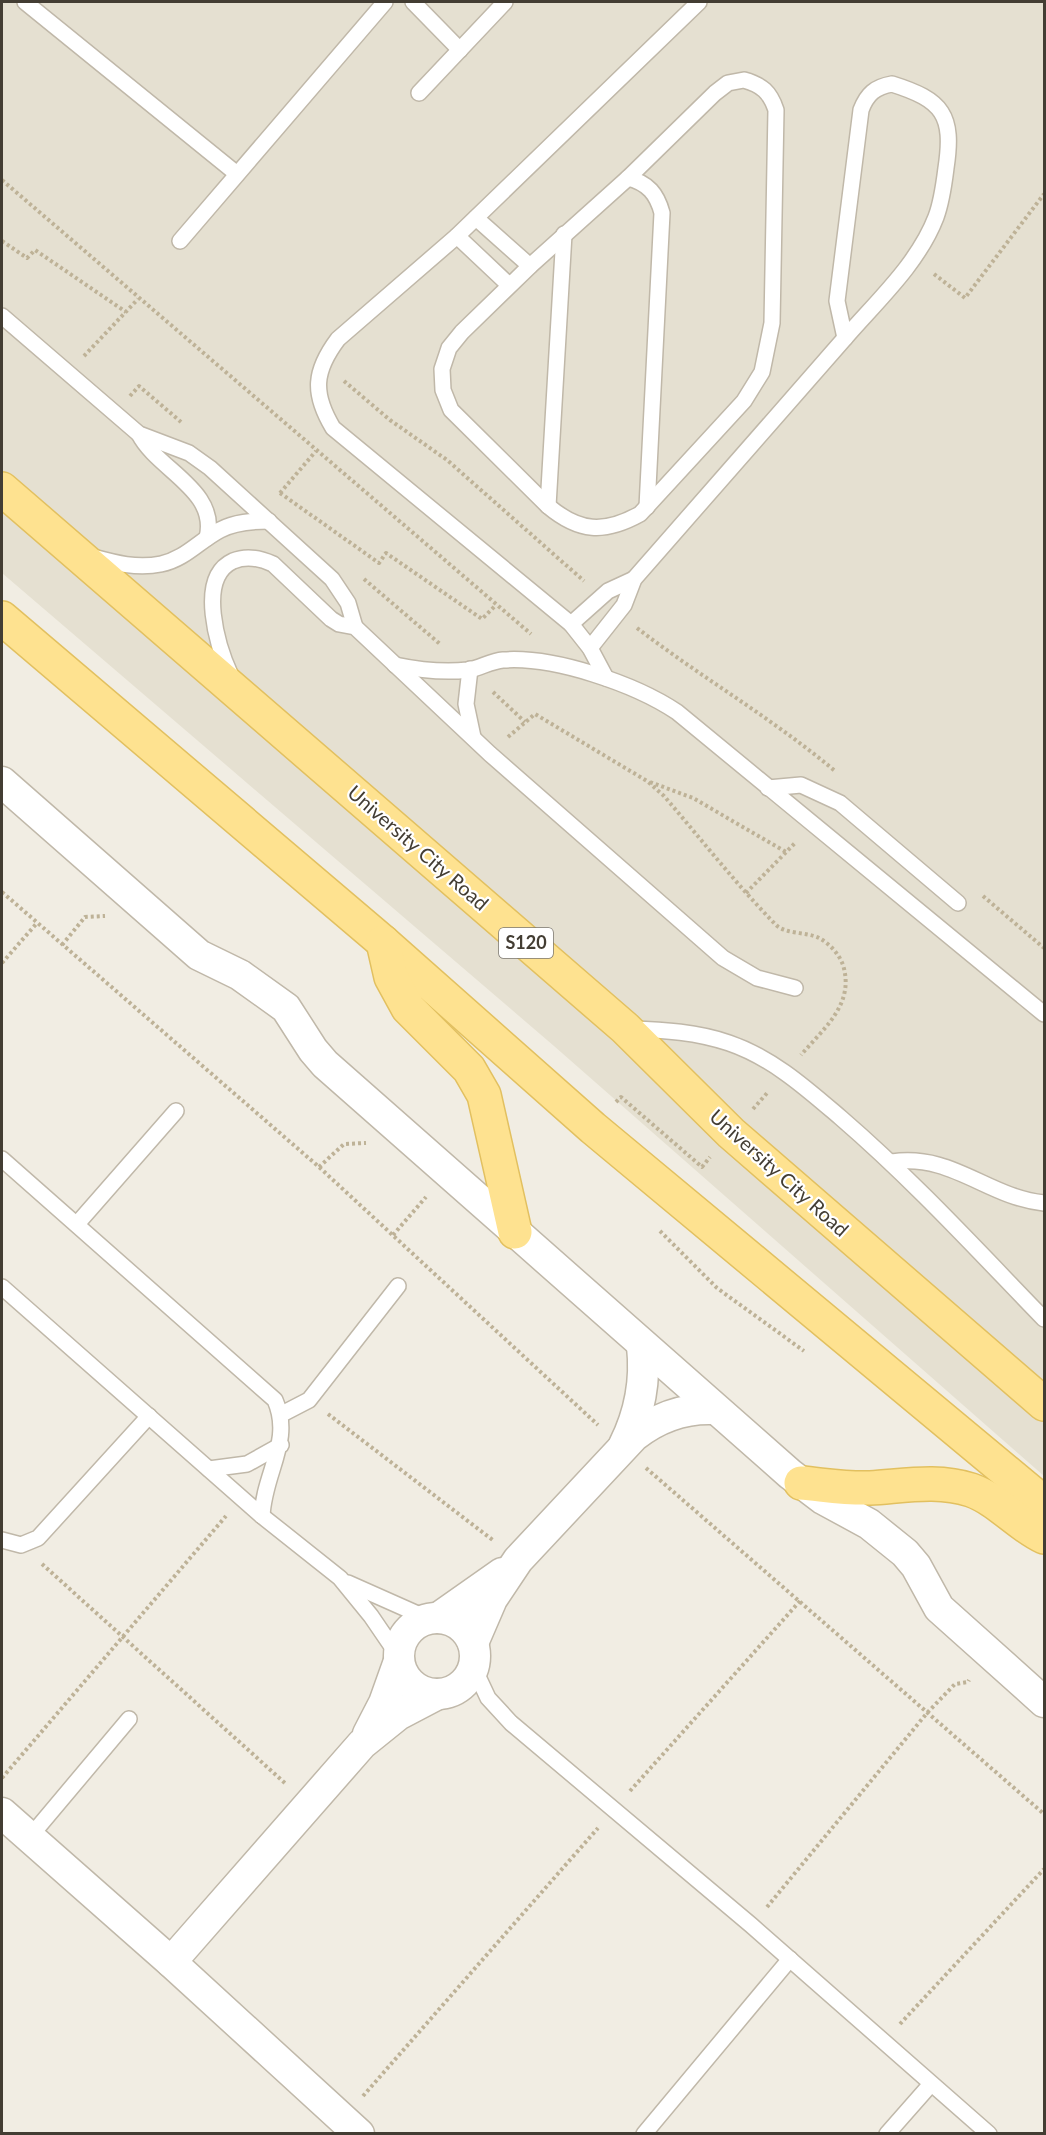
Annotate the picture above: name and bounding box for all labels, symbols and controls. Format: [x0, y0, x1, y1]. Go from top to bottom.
street label: University City Road [343, 780, 494, 915]
road number: S120 [499, 928, 553, 958]
street label: University City Road [705, 1104, 854, 1241]

